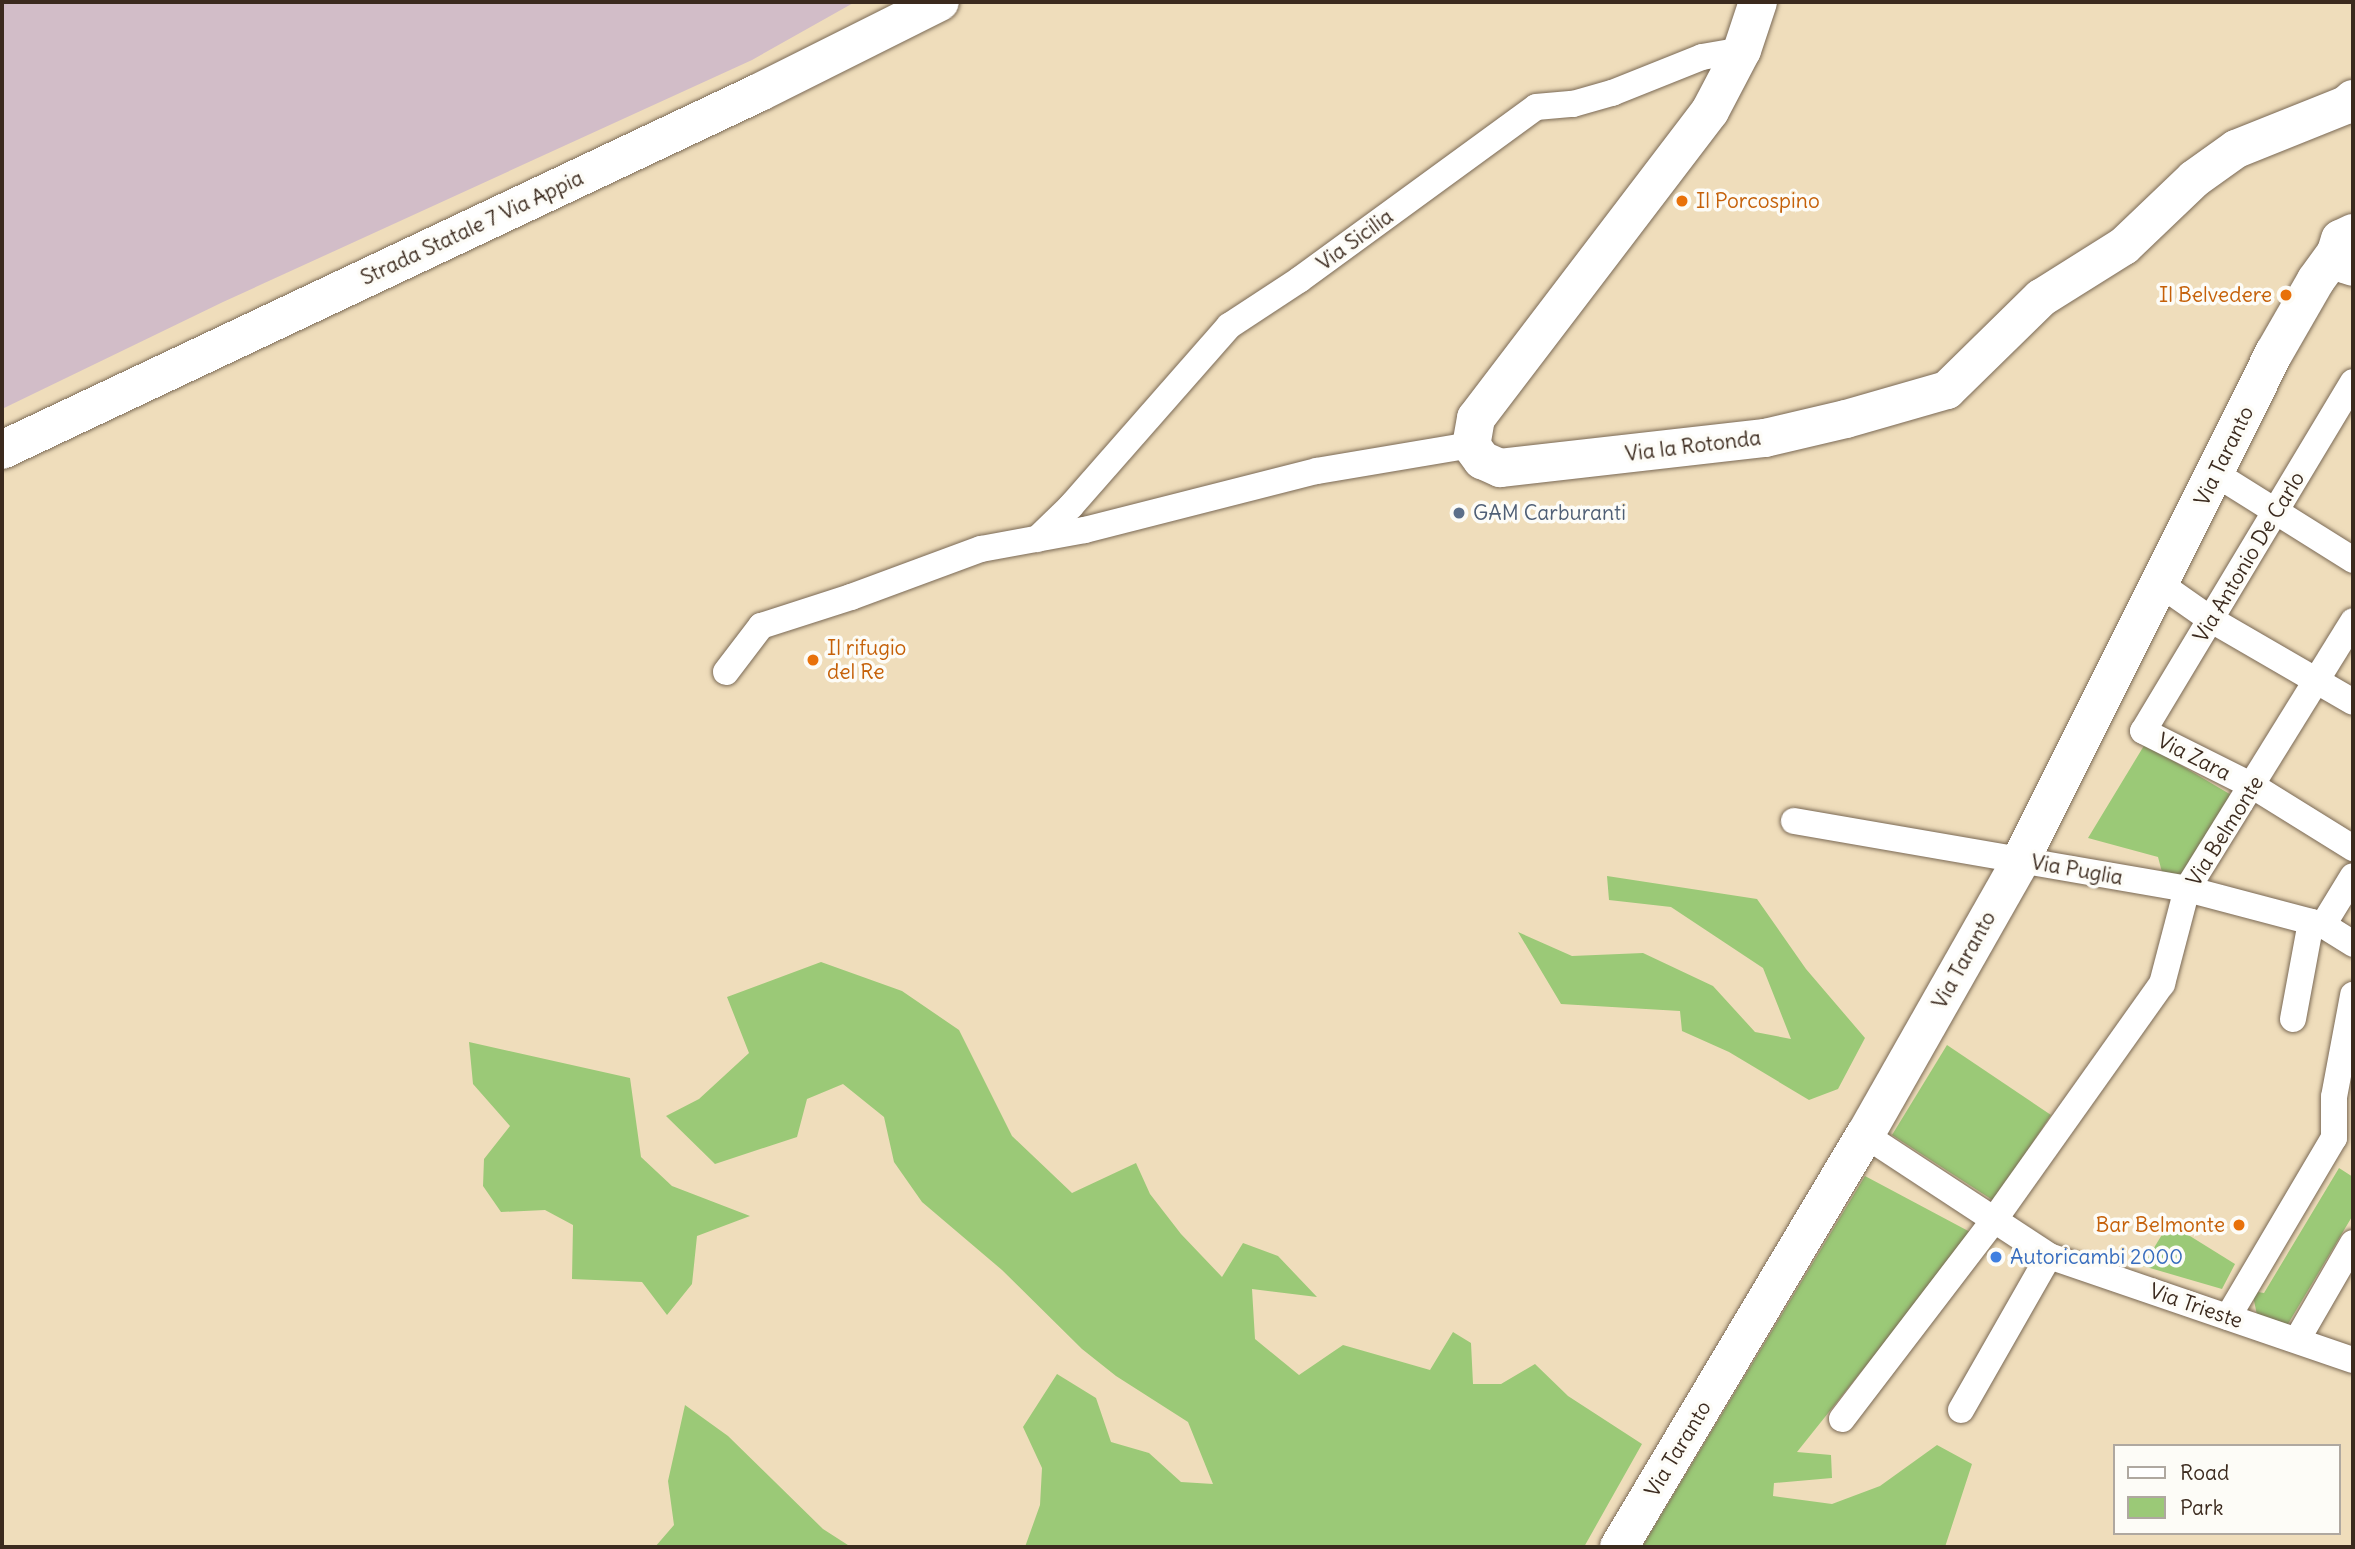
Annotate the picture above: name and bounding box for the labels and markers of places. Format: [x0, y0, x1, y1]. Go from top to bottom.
place label: Il Porcospino [1696, 188, 1820, 214]
marker: Il Porcospino [1674, 193, 1690, 209]
place label: Il Belvedere [2159, 282, 2272, 308]
marker: Il Belvedere [2278, 287, 2294, 303]
place label: GAM Carburanti [1473, 500, 1626, 526]
marker: GAM Carburanti [1451, 505, 1467, 521]
place label: Il rifugio del Re [827, 635, 906, 685]
marker: Il rifugio del Re [805, 652, 821, 668]
place label: Bar Belmonte [2096, 1212, 2225, 1238]
marker: Bar Belmonte [2231, 1217, 2247, 1233]
place label: Autoricambi 2000 [2010, 1244, 2183, 1270]
marker: Autoricambi 2000 [1988, 1249, 2004, 1265]

